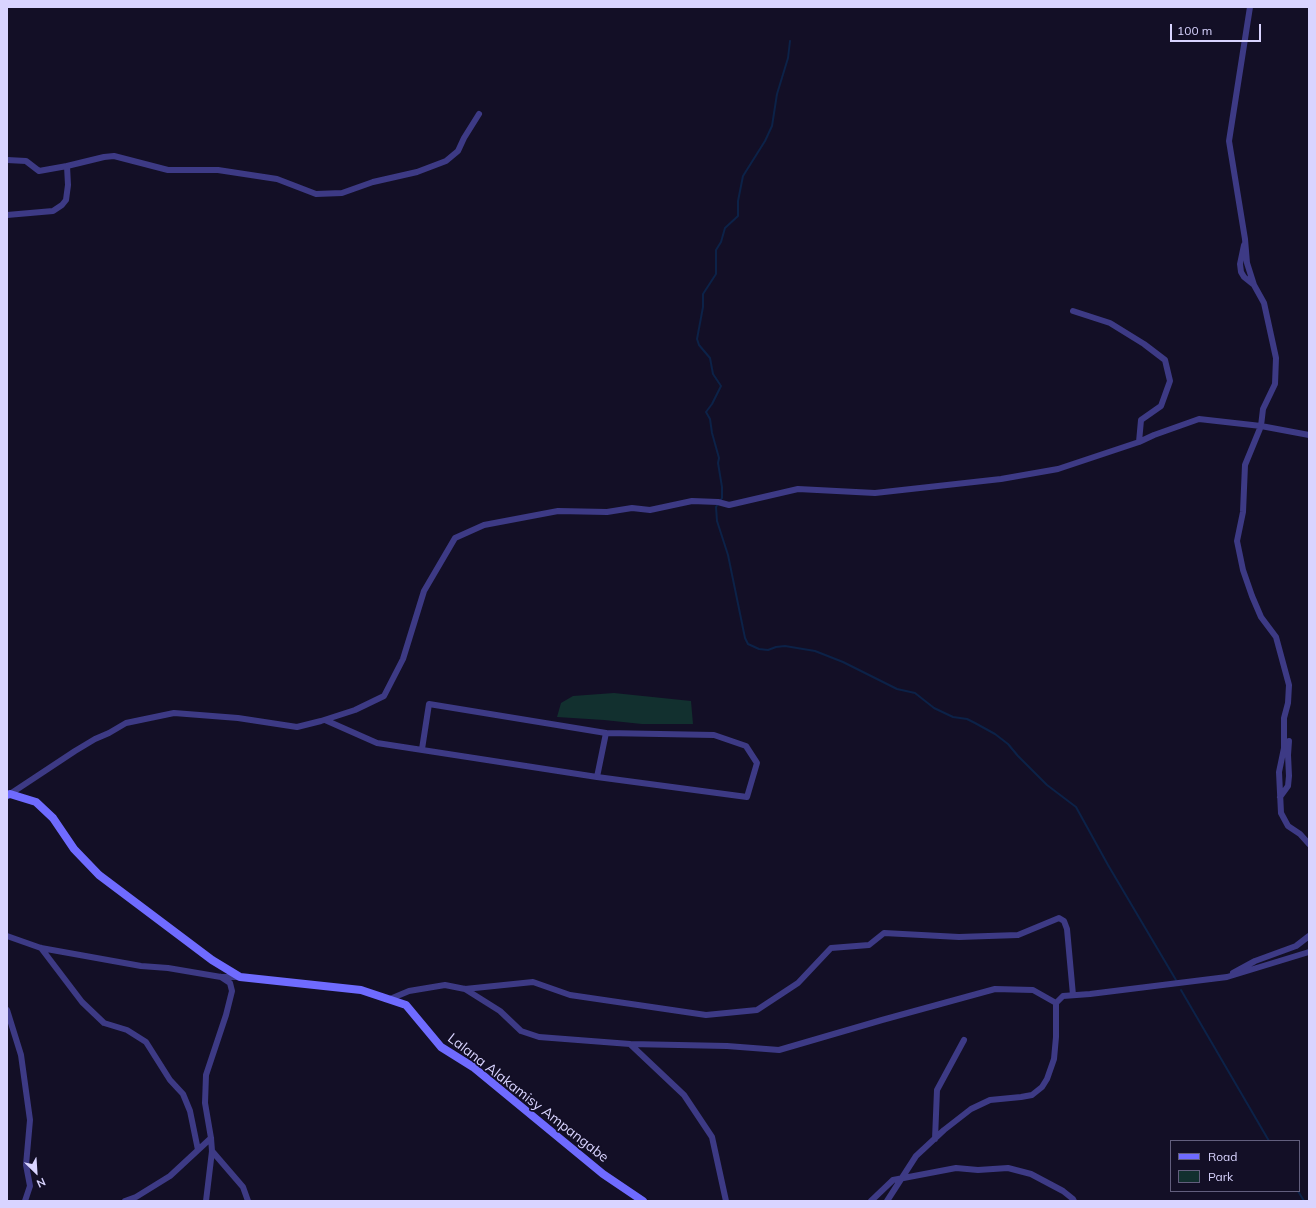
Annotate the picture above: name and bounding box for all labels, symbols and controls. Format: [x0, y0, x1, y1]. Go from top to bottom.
scale bar [1172, 16, 1263, 42]
text: 100 m [1177, 23, 1212, 38]
street label: Lalana Alakamisy Ampangabe [444, 1030, 612, 1166]
legend [1170, 1140, 1300, 1192]
text: Road [1208, 1149, 1237, 1164]
north arrow [16, 1152, 56, 1192]
text: Park [1208, 1169, 1233, 1184]
text: N [34, 1175, 48, 1191]

